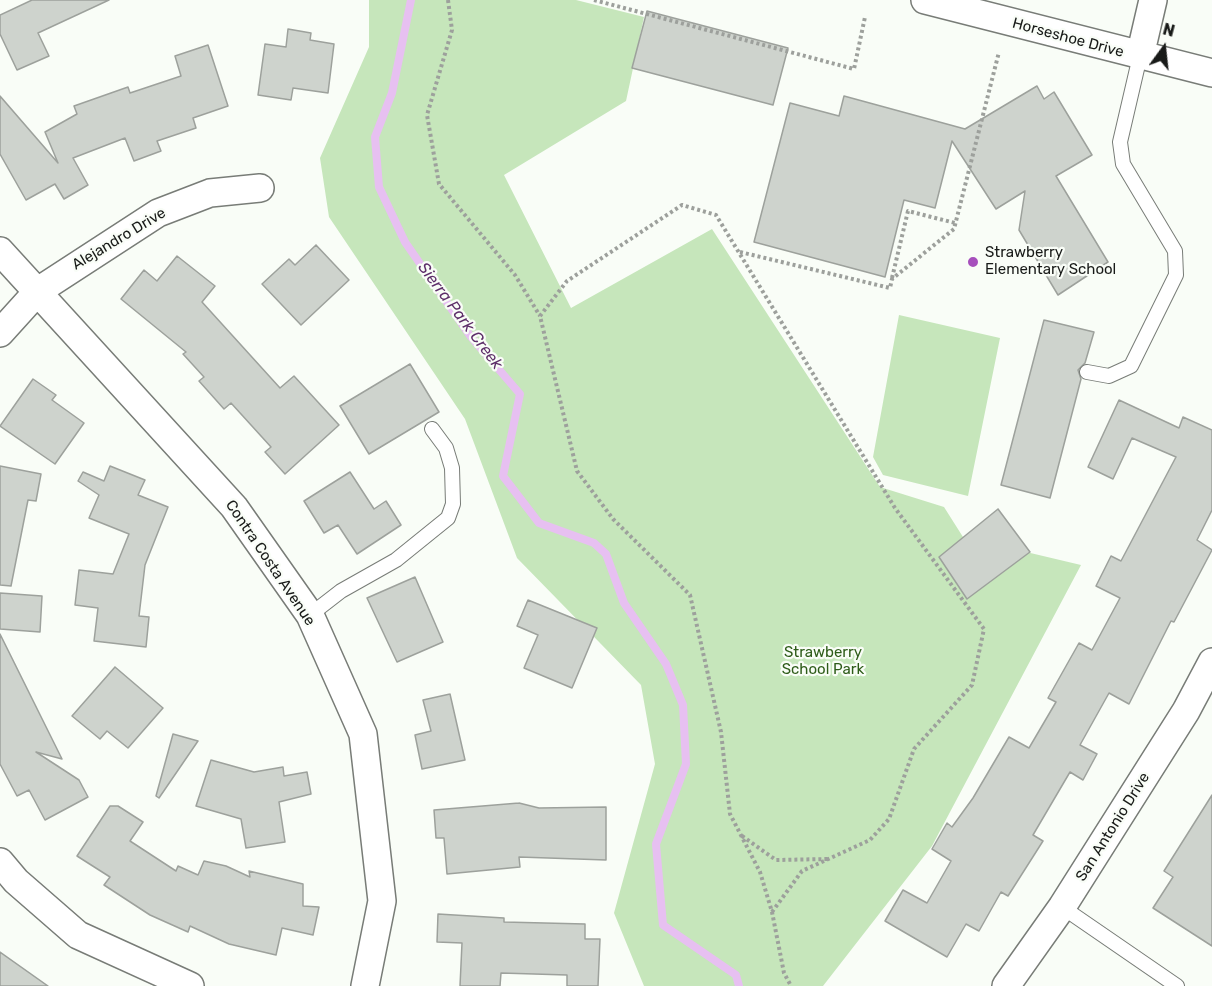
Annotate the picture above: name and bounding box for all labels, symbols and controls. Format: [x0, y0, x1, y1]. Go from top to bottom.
street label: Horseshoe Drive [1010, 14, 1126, 62]
north arrow [1134, 18, 1194, 78]
text: N [1161, 19, 1177, 41]
street label: Alejandro Drive [69, 204, 169, 274]
place label: Strawberry Elementary School [985, 244, 1116, 279]
marker: Strawberry Elementary School [966, 255, 980, 269]
water label: Sierra Park Creek [413, 259, 507, 373]
street label: Contra Costa Avenue [221, 497, 319, 629]
park label: Strawberry School Park [782, 644, 864, 679]
street label: San Antonio Drive [1072, 769, 1154, 885]

